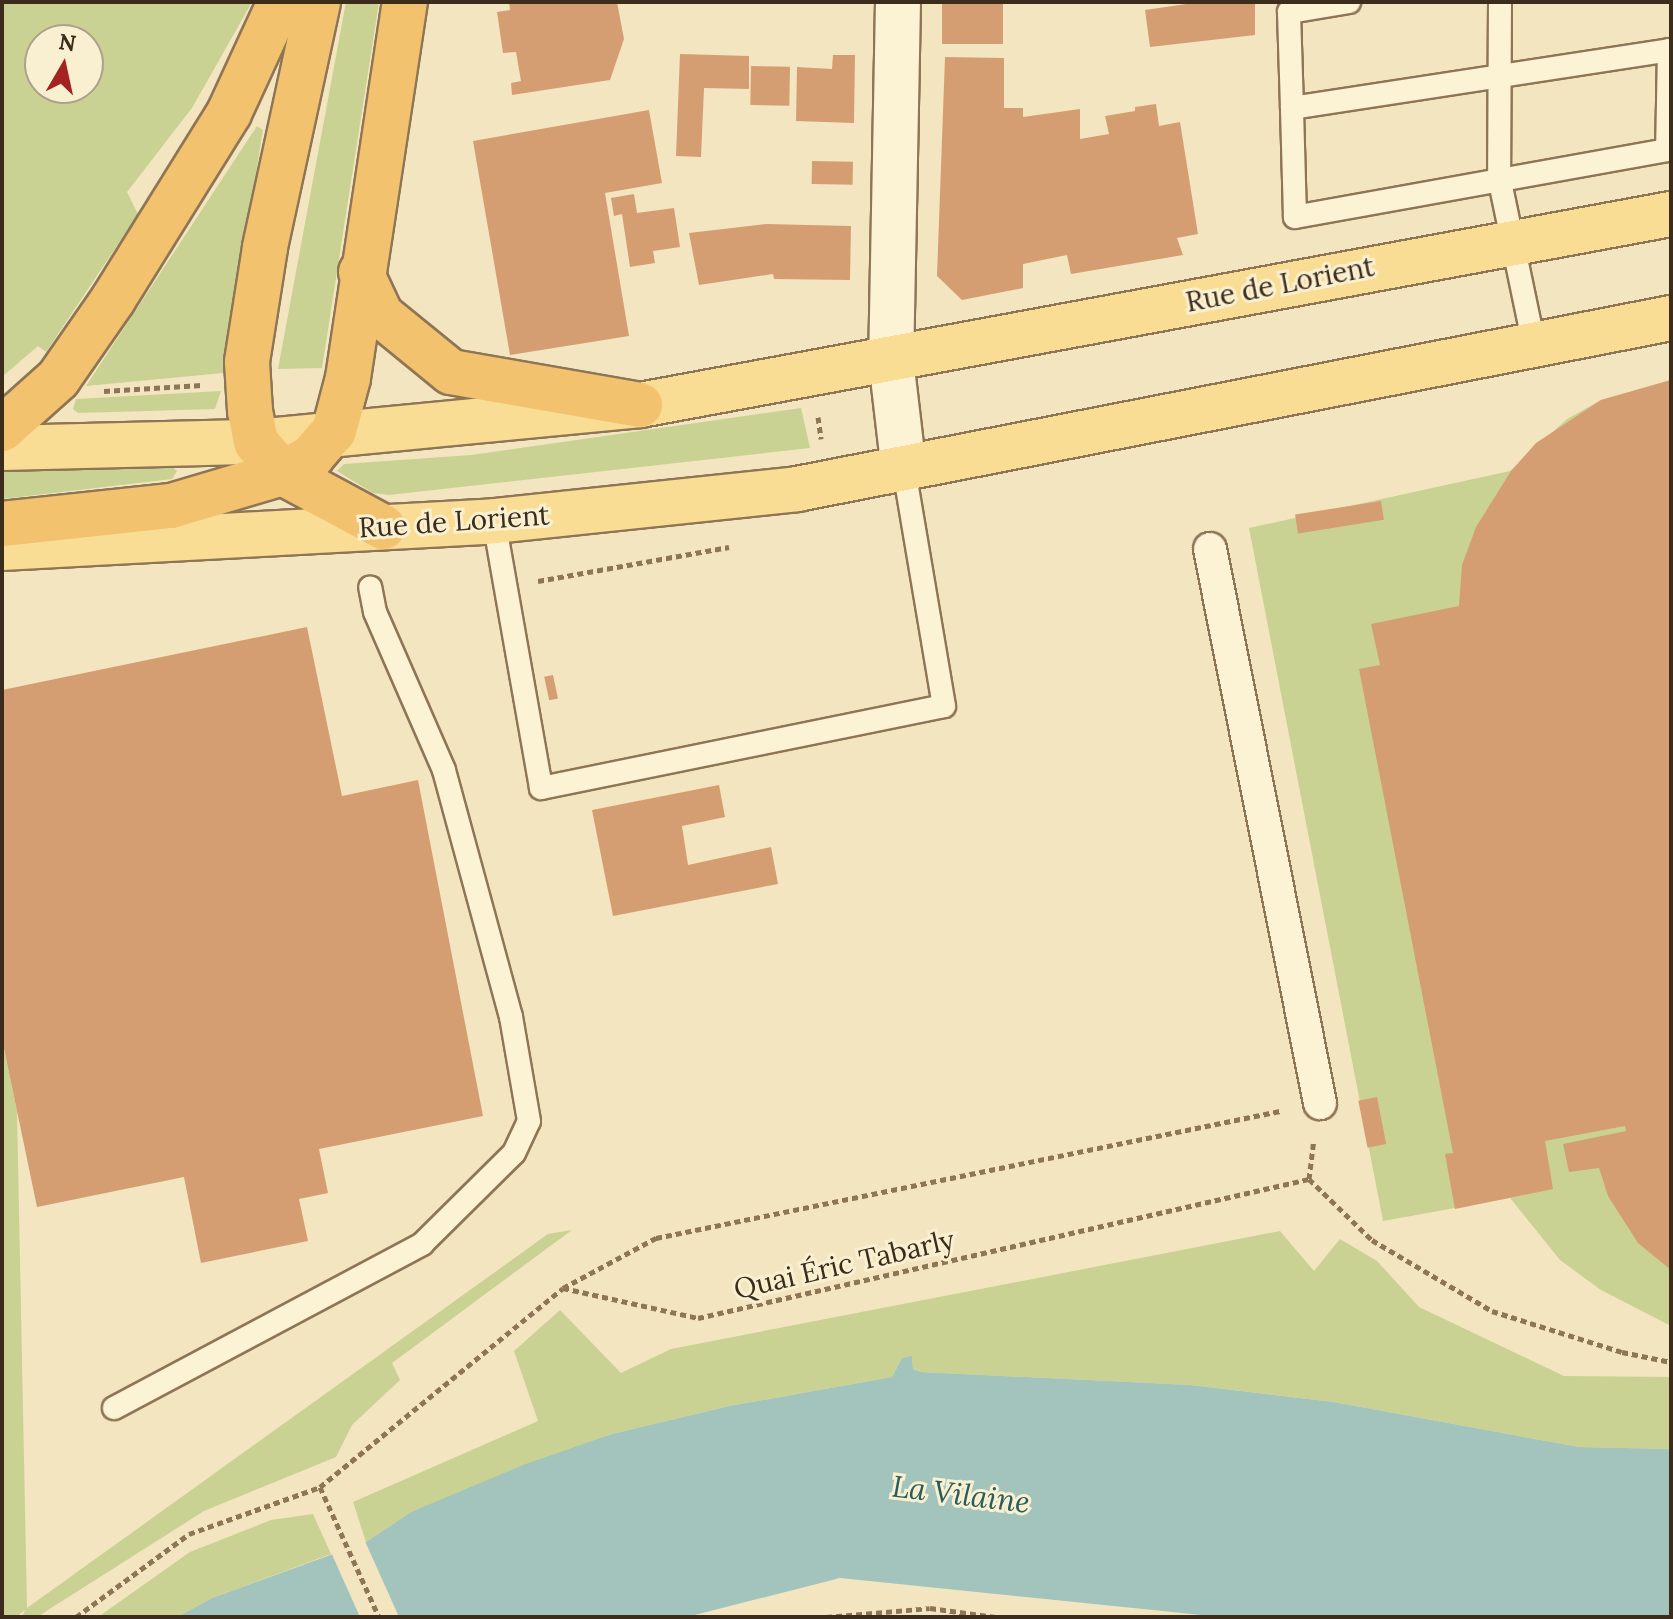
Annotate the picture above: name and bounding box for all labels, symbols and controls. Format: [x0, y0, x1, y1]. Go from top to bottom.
north arrow [24, 24, 104, 104]
text: N [57, 27, 78, 57]
street label: Rue de Lorient [1183, 249, 1377, 319]
street label: Rue de Lorient [357, 498, 551, 544]
street label: Quai Éric Tabarly [731, 1222, 957, 1306]
water label: La Vilaine [890, 1468, 1032, 1520]

